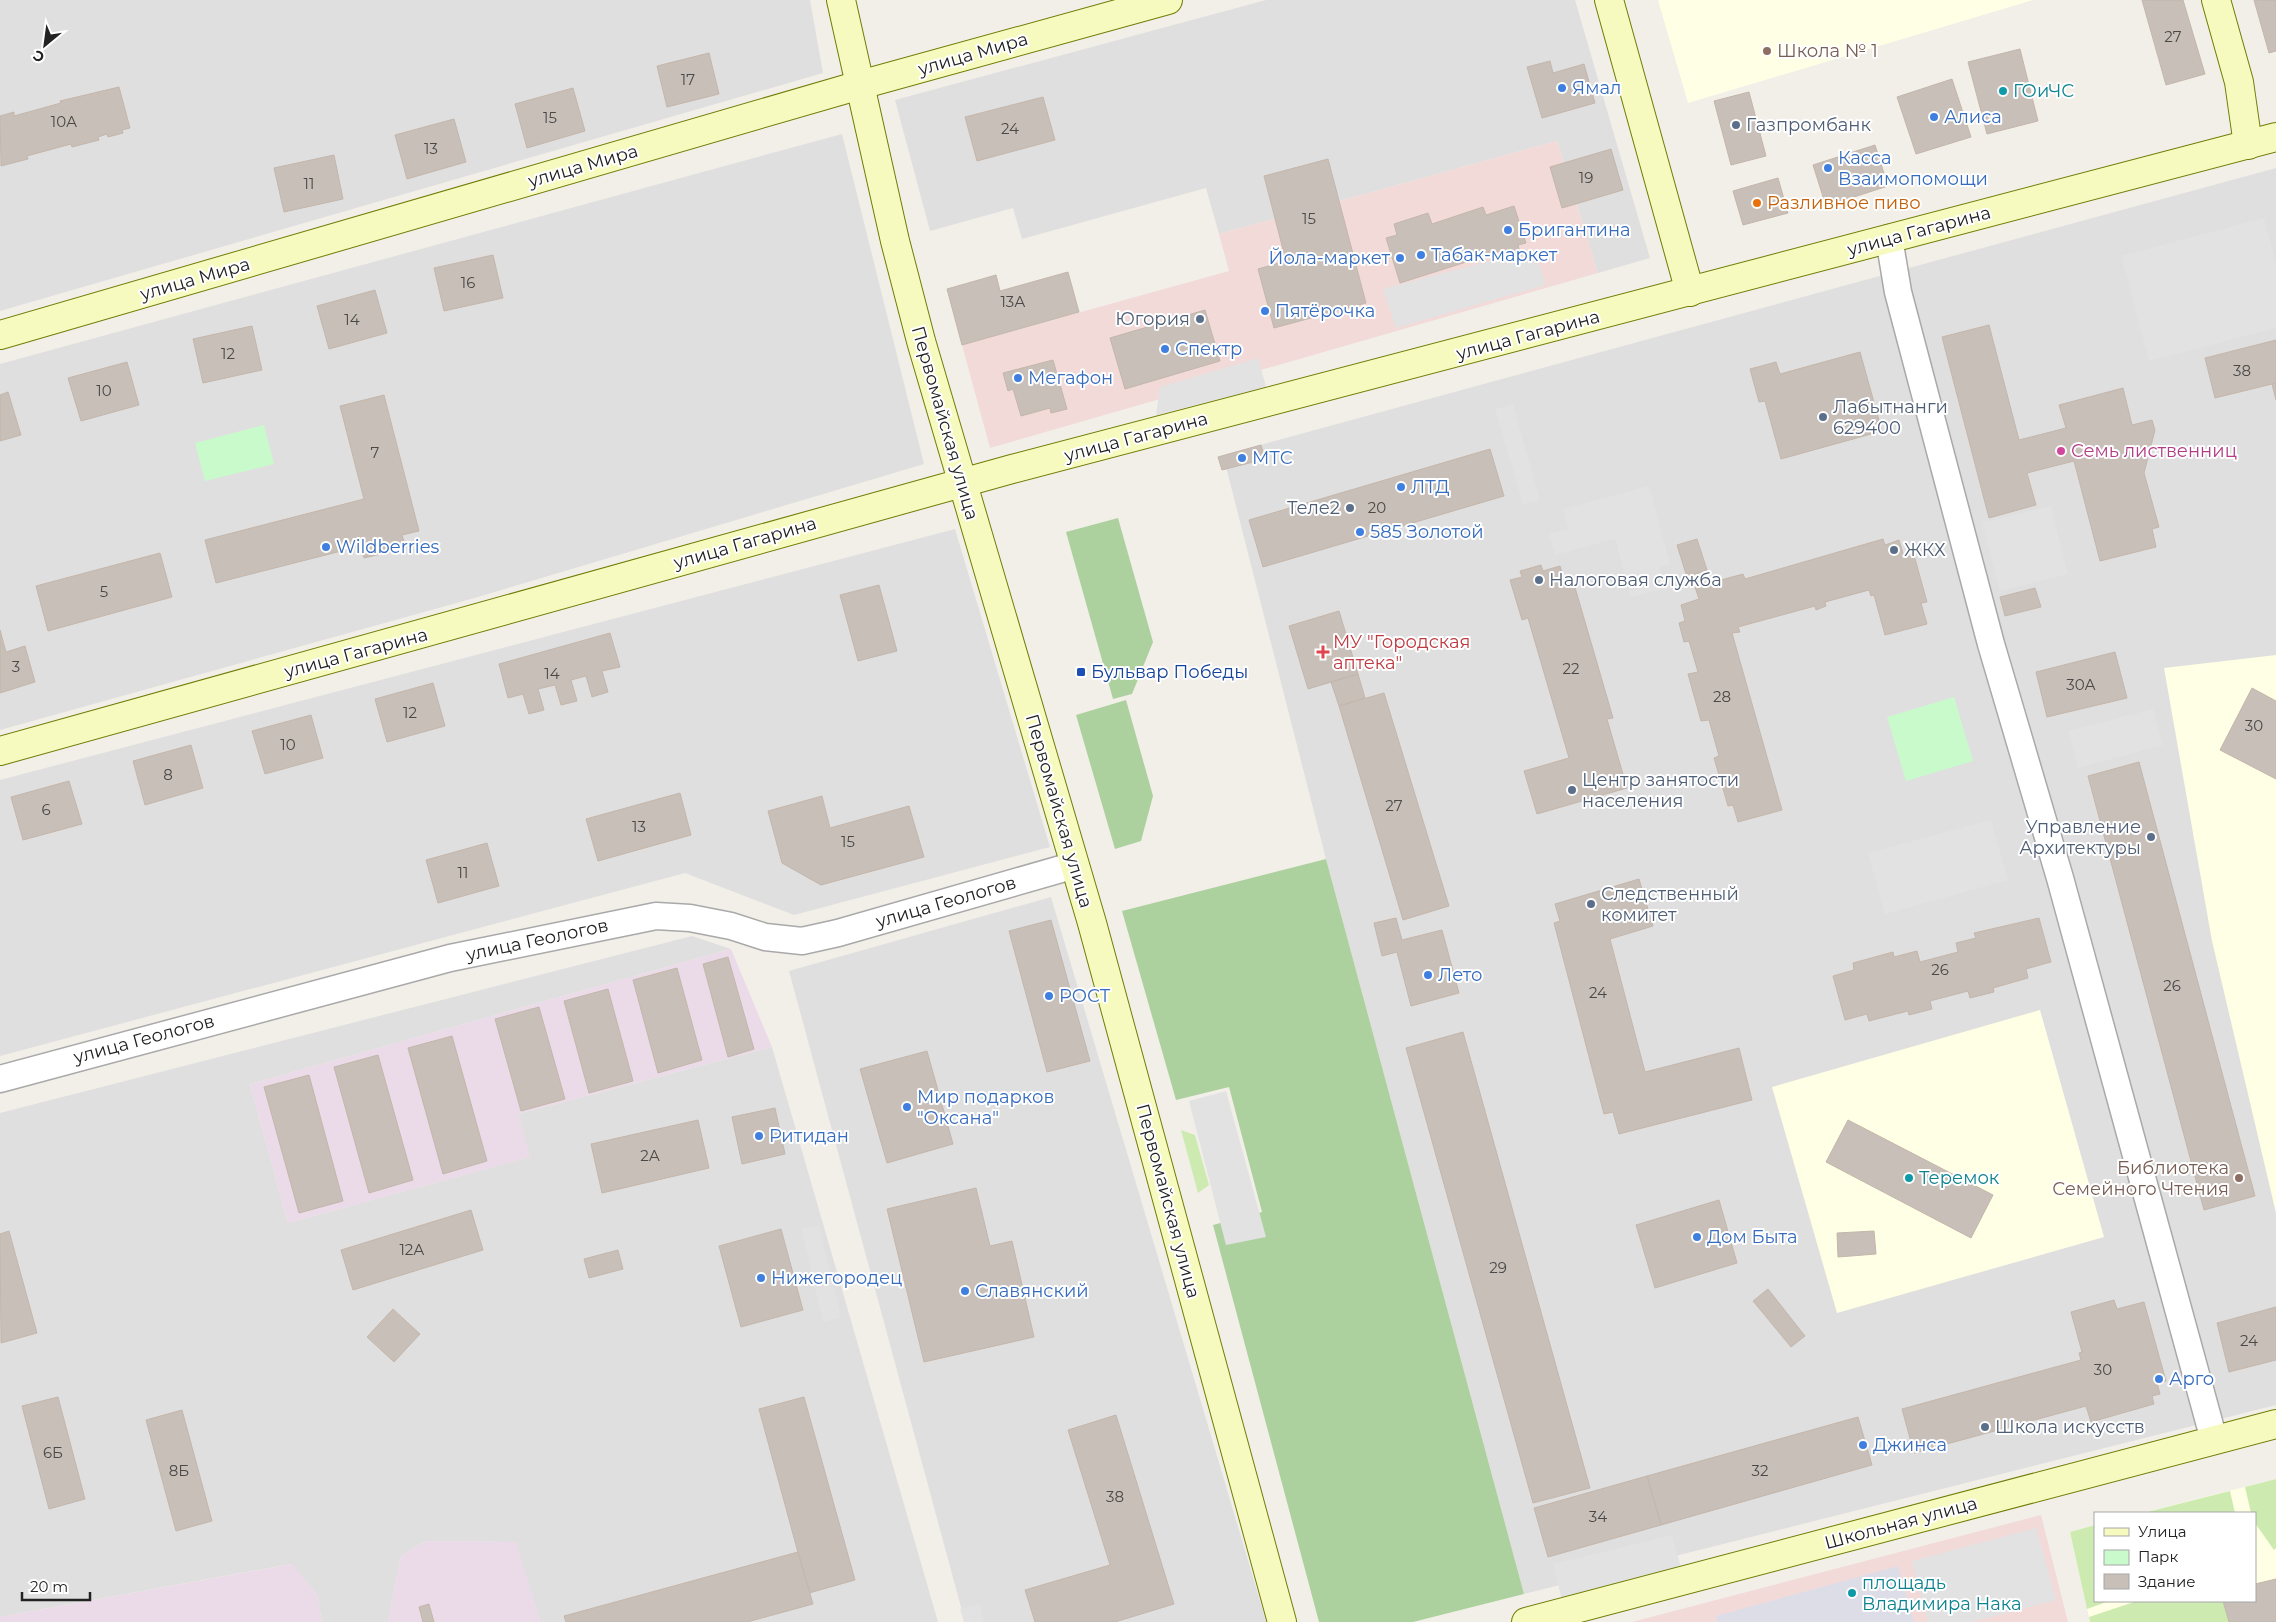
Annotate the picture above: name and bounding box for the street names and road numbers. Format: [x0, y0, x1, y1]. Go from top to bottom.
street label: улица Мира [914, 28, 1031, 80]
street label: улица Мира [524, 140, 641, 192]
street label: улица Гагарина [1844, 201, 1993, 261]
street label: улица Мира [136, 253, 253, 305]
street label: улица Гагарина [1453, 305, 1602, 365]
street label: Первомайская улица [907, 324, 983, 522]
street label: улица Гагарина [1061, 407, 1210, 467]
street label: улица Гагарина [670, 512, 819, 574]
street label: улица Гагарина [281, 623, 430, 683]
street label: Первомайская улица [1021, 712, 1097, 910]
street label: улица Геологов [872, 871, 1019, 933]
street label: улица Геологов [463, 914, 610, 966]
street label: улица Геологов [70, 1010, 217, 1069]
street label: Первомайская улица [1131, 1101, 1205, 1301]
street label: Школьная улица [1822, 1492, 1980, 1554]

